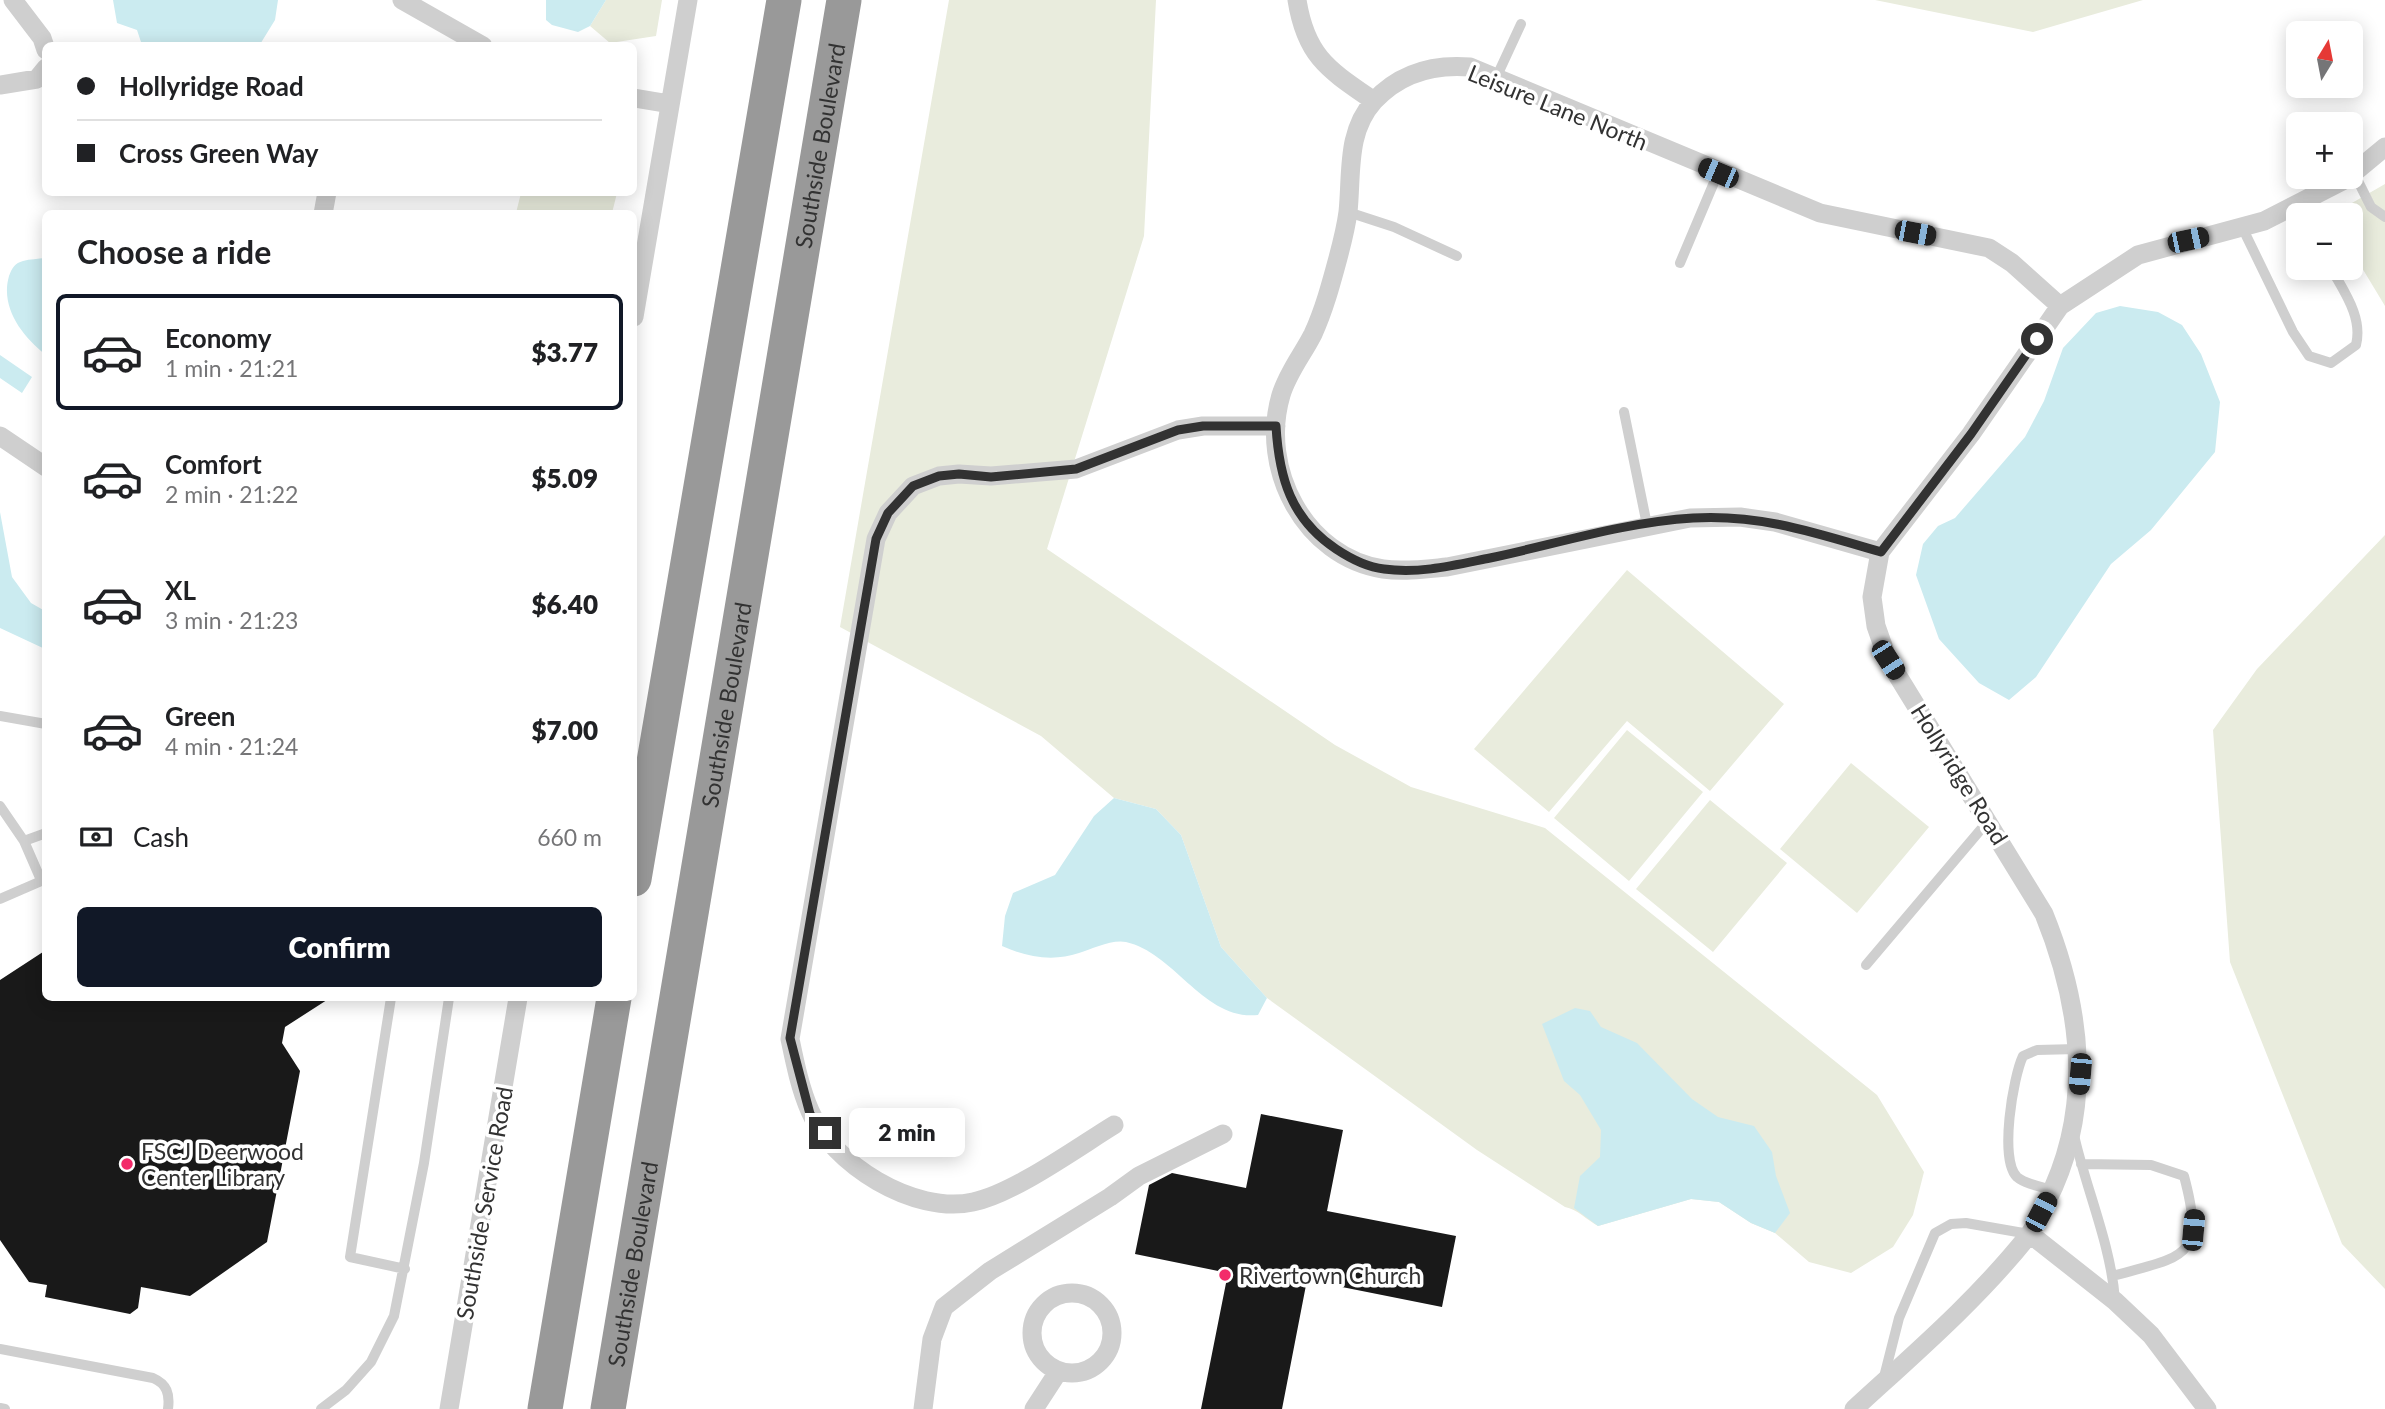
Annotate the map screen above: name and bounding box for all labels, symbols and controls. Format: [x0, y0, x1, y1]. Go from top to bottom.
north arrow [2286, 21, 2362, 98]
map controls [2286, 21, 2363, 280]
street label: Southside Boulevard [789, 41, 851, 250]
street label: Leisure Lane North [1464, 58, 1652, 156]
text: Hollyridge Road [119, 70, 304, 102]
button: + [2286, 112, 2363, 189]
text: Cross Green Way [119, 137, 318, 169]
car [1695, 155, 1742, 191]
button: − [2286, 203, 2363, 280]
car [1893, 219, 1938, 247]
car [2166, 225, 2211, 255]
text: Choose a ride [77, 232, 271, 271]
icon: car [81, 321, 144, 384]
text: Economy [165, 322, 271, 354]
route start [2021, 323, 2053, 355]
text: $3.77 [531, 336, 598, 368]
text: 1 min · 21:21 [165, 354, 298, 382]
icon: car [81, 447, 144, 510]
text: Comfort [165, 448, 262, 480]
text: $5.09 [531, 462, 598, 494]
text: 2 min · 21:22 [165, 480, 298, 508]
icon: car [81, 573, 144, 636]
text: XL [165, 574, 196, 606]
text: $6.40 [531, 588, 598, 620]
street label: Southside Boulevard [695, 600, 757, 810]
text: 3 min · 21:23 [165, 606, 298, 634]
car [1868, 637, 1909, 683]
street label: Hollyridge Road [1906, 698, 2014, 850]
icon: car [81, 699, 144, 762]
text: Green [165, 700, 235, 732]
text: $7.00 [531, 714, 598, 746]
text: 4 min · 21:24 [165, 732, 298, 760]
icon: cash [77, 818, 115, 856]
text: Cash [133, 821, 189, 853]
text: 660 m [537, 823, 602, 851]
button: Confirm [77, 907, 602, 987]
car [2068, 1052, 2093, 1096]
street label: Southside Service Road [450, 1084, 518, 1322]
callout: 2 min [850, 1108, 965, 1158]
route end [809, 1117, 841, 1149]
text: 2 min [878, 1118, 936, 1146]
place label: FSCJ Deerwood Center Library [141, 1137, 304, 1191]
marker: FSCJ Deerwood Center Library [119, 1156, 135, 1172]
street label: Southside Boulevard [601, 1159, 663, 1369]
car [2022, 1189, 2061, 1235]
car [2181, 1208, 2206, 1252]
place label: Rivertown Church [1239, 1261, 1421, 1289]
marker: Rivertown Church [1217, 1267, 1233, 1283]

